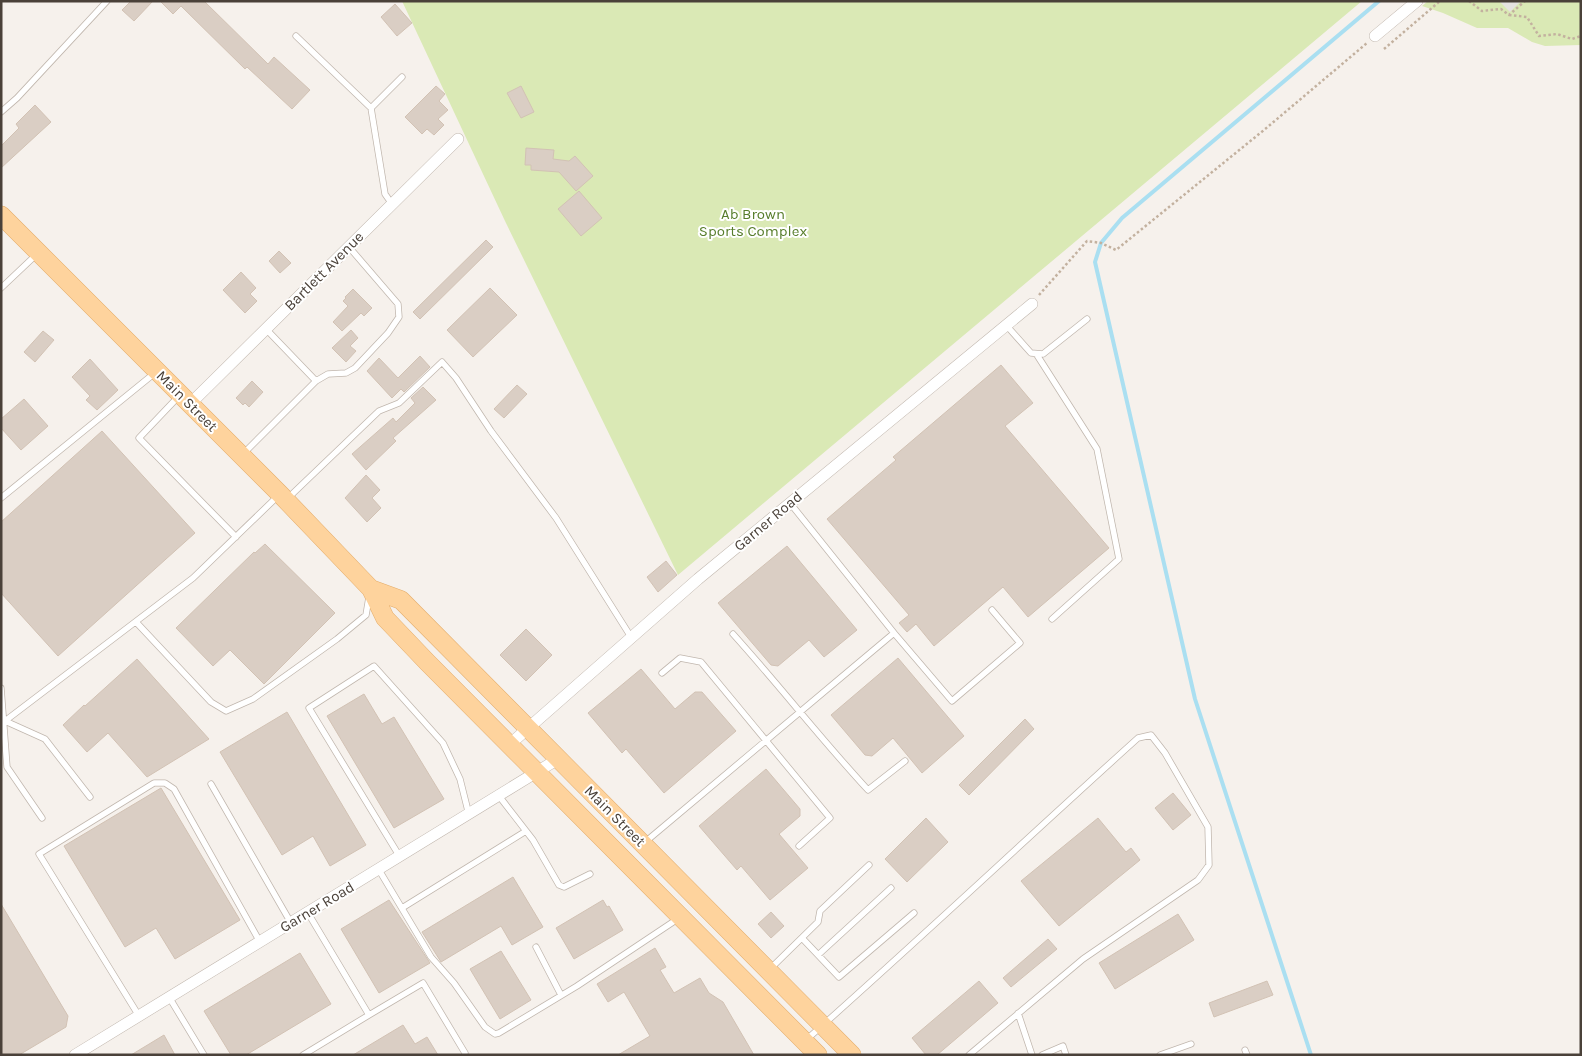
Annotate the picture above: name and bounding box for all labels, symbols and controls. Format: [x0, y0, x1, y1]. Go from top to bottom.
park label: Ab Brown Sports Complex [699, 205, 807, 240]
street label: Bartlett Avenue [281, 228, 367, 314]
street label: Main Street [153, 367, 222, 436]
street label: Garner Road [730, 487, 806, 555]
street label: Main Street [581, 782, 650, 851]
street label: Garner Road [277, 878, 357, 936]

